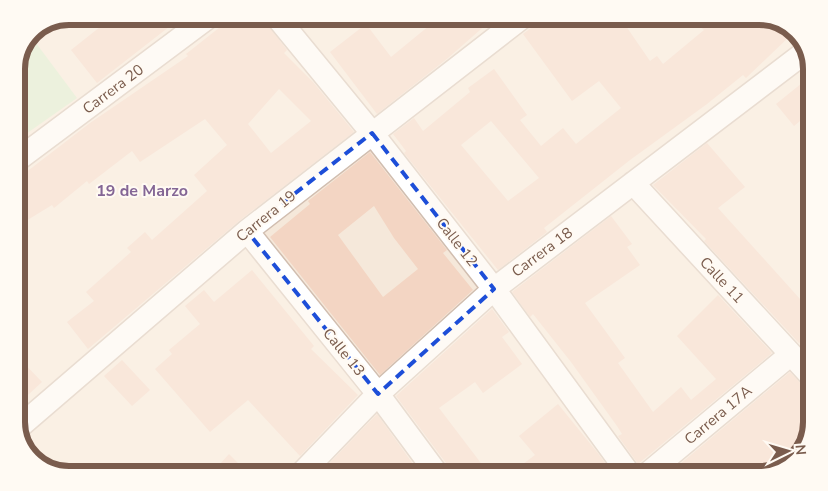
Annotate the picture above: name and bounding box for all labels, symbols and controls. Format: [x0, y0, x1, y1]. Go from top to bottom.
street label: Carrera 20 [78, 59, 148, 119]
district label: 19 de Marzo [96, 180, 188, 202]
street label: Carrera 19 [232, 186, 300, 246]
street label: Calle 12 [432, 214, 482, 270]
street label: Carrera 18 [507, 222, 577, 282]
street label: Calle 11 [695, 253, 749, 307]
street label: Calle 13 [318, 324, 370, 380]
street label: Carrera 17A [680, 381, 756, 449]
north arrow [763, 426, 813, 476]
text: N [791, 444, 810, 456]

